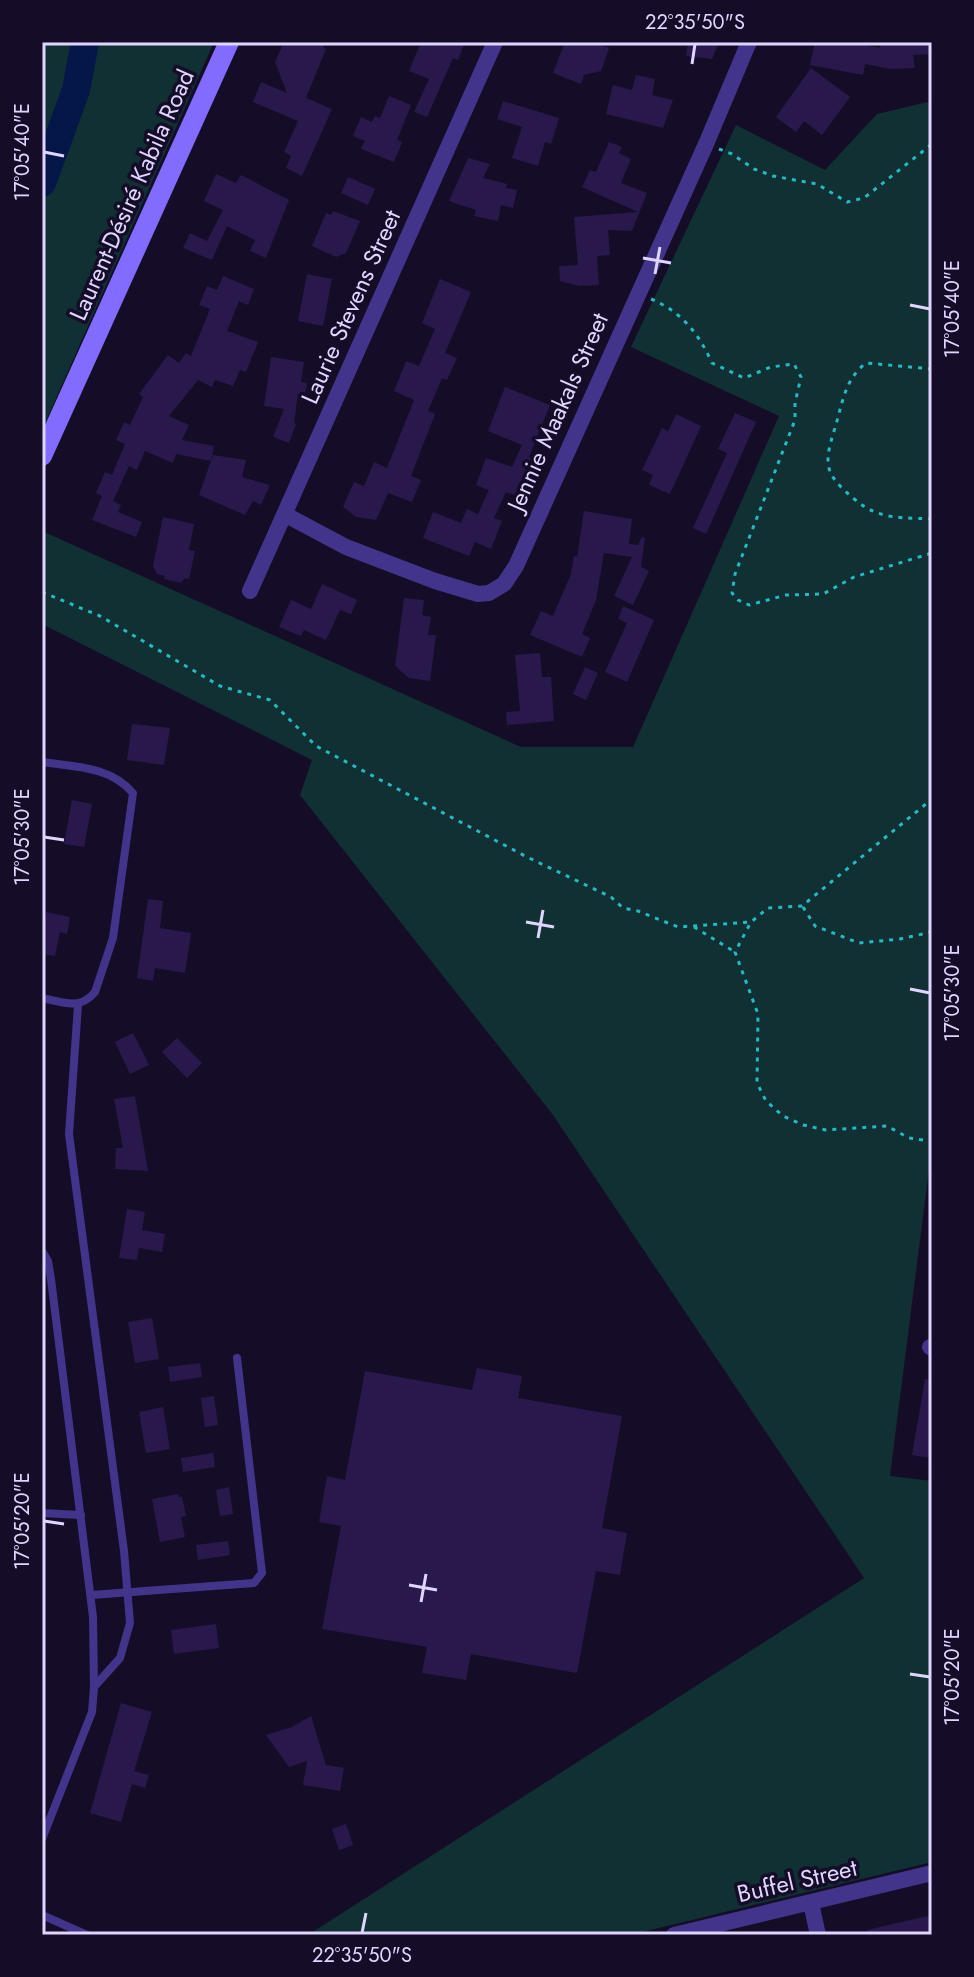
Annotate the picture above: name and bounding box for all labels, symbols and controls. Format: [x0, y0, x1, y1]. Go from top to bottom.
text: 22°35'50"S [645, 8, 745, 37]
street label: Laurent-Désiré Kabila Road [60, 64, 203, 326]
text: 17°05'40"E [8, 103, 37, 201]
street label: Laurie Stevens Street [292, 204, 409, 409]
text: 17°05'40"E [938, 260, 967, 358]
street label: Jennie Maakals Street [497, 307, 617, 519]
text: 17°05'30"E [8, 788, 37, 886]
text: 17°05'30"E [938, 944, 967, 1042]
text: 17°05'20"E [8, 1472, 37, 1570]
text: 17°05'20"E [938, 1628, 967, 1726]
street label: Buffel Street [733, 1850, 861, 1911]
text: 22°35'50"S [312, 1941, 412, 1970]

